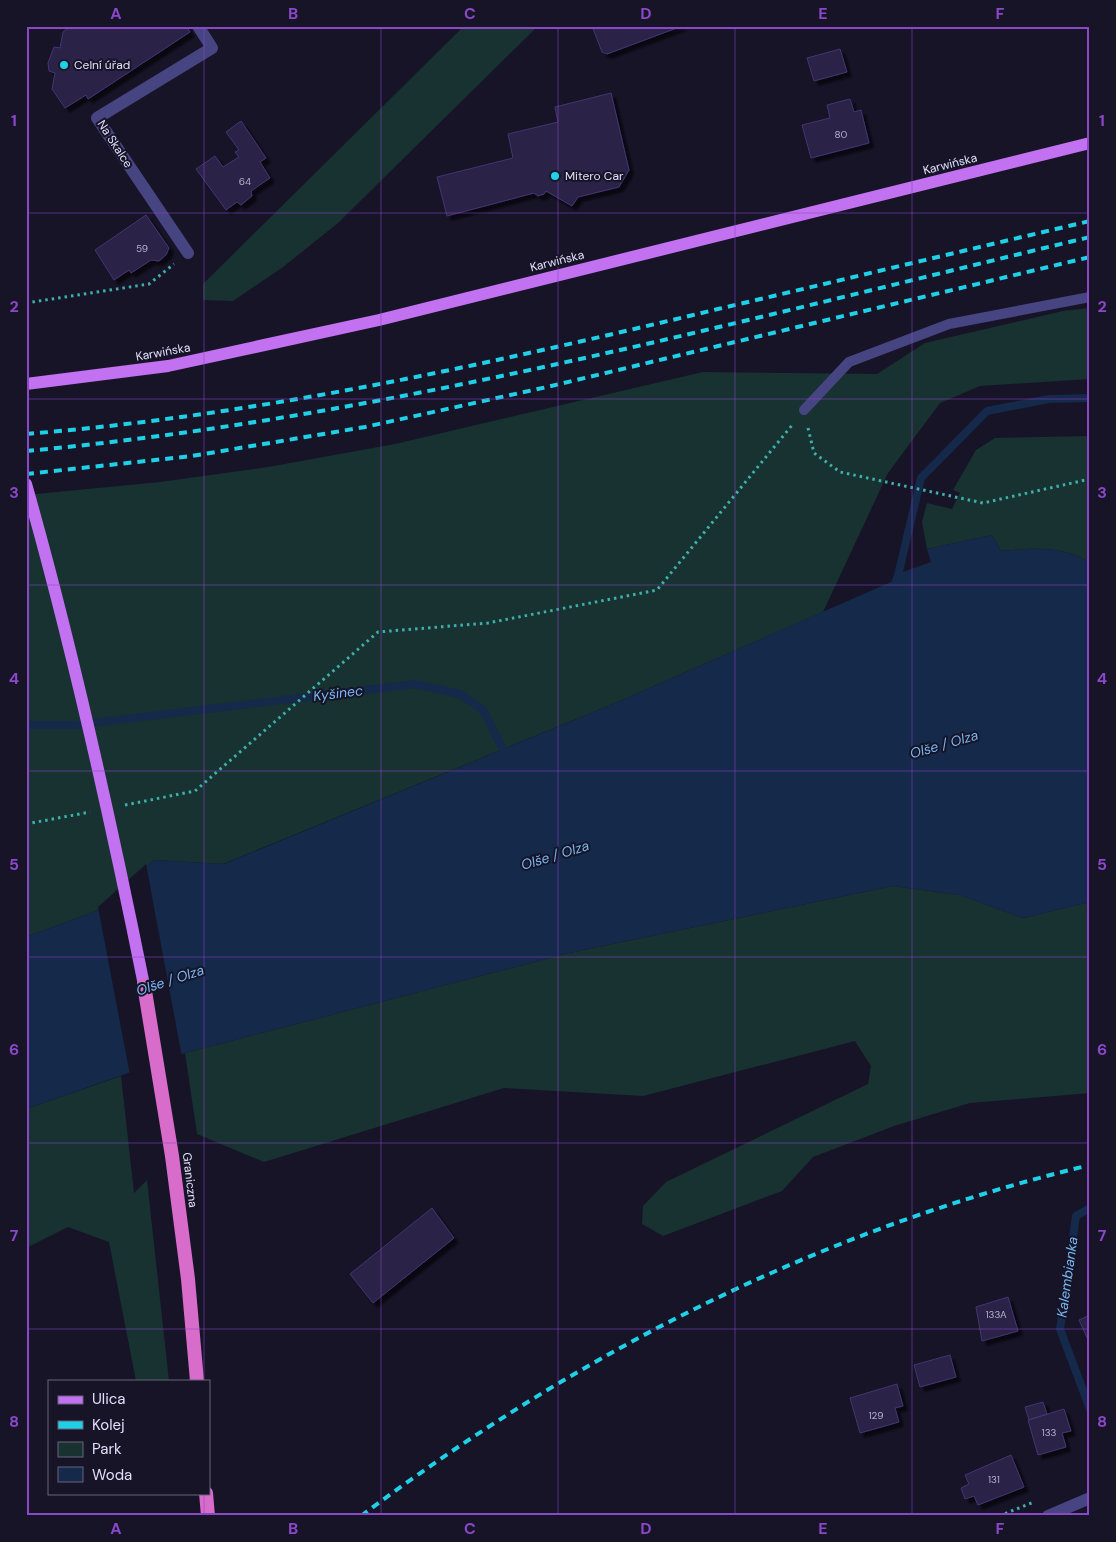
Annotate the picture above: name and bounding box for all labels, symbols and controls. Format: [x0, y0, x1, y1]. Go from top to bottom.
text: A [110, 3, 122, 24]
text: B [288, 3, 298, 24]
text: C [464, 3, 476, 24]
text: D [640, 3, 652, 24]
text: E [818, 3, 828, 24]
text: F [996, 3, 1005, 24]
place label: Celní úřad [74, 57, 130, 73]
marker: Celní úřad [58, 59, 70, 71]
text: 1 [11, 110, 17, 131]
text: 1 [1099, 110, 1105, 131]
street label: Na Skalce [94, 117, 136, 171]
house number: 80 [835, 128, 848, 141]
street label: Karwińska [921, 150, 979, 178]
place label: Mitero Car [565, 168, 624, 184]
marker: Mitero Car [549, 170, 561, 182]
house number: 64 [239, 175, 251, 188]
house number: 59 [136, 242, 148, 255]
street label: Karwińska [528, 247, 586, 275]
text: 2 [9, 296, 19, 317]
text: 2 [1097, 296, 1107, 317]
street label: Karwińska [134, 339, 192, 365]
text: 3 [9, 482, 19, 503]
text: 3 [1097, 482, 1107, 503]
text: 4 [9, 668, 19, 689]
text: 4 [1097, 668, 1107, 689]
water label: Kyšinec [312, 681, 364, 705]
water label: Olše / Olza [908, 726, 981, 762]
water label: Olše / Olza [519, 836, 592, 874]
text: 5 [9, 854, 19, 875]
text: 5 [1097, 854, 1107, 875]
water label: Olše / Olza [134, 960, 207, 999]
text: 6 [9, 1039, 19, 1060]
text: 6 [1097, 1039, 1107, 1060]
street label: Graniczna [179, 1151, 201, 1209]
text: 7 [10, 1225, 19, 1246]
text: 7 [1098, 1225, 1107, 1246]
water label: Kalembianka [1052, 1235, 1082, 1319]
house number: 133A [985, 1308, 1007, 1321]
legend [48, 1380, 210, 1494]
text: Ulica [92, 1389, 126, 1409]
house number: 129 [868, 1409, 884, 1422]
text: 8 [9, 1411, 19, 1432]
text: 8 [1097, 1411, 1107, 1432]
text: Kolej [92, 1415, 125, 1435]
house number: 133 [1042, 1426, 1057, 1439]
text: Park [92, 1439, 122, 1459]
text: Woda [92, 1465, 132, 1485]
house number: 131 [988, 1473, 1000, 1486]
text: A [110, 1518, 122, 1539]
text: B [288, 1518, 298, 1539]
text: C [464, 1518, 476, 1539]
text: D [640, 1518, 652, 1539]
text: E [818, 1518, 828, 1539]
text: F [996, 1518, 1005, 1539]

